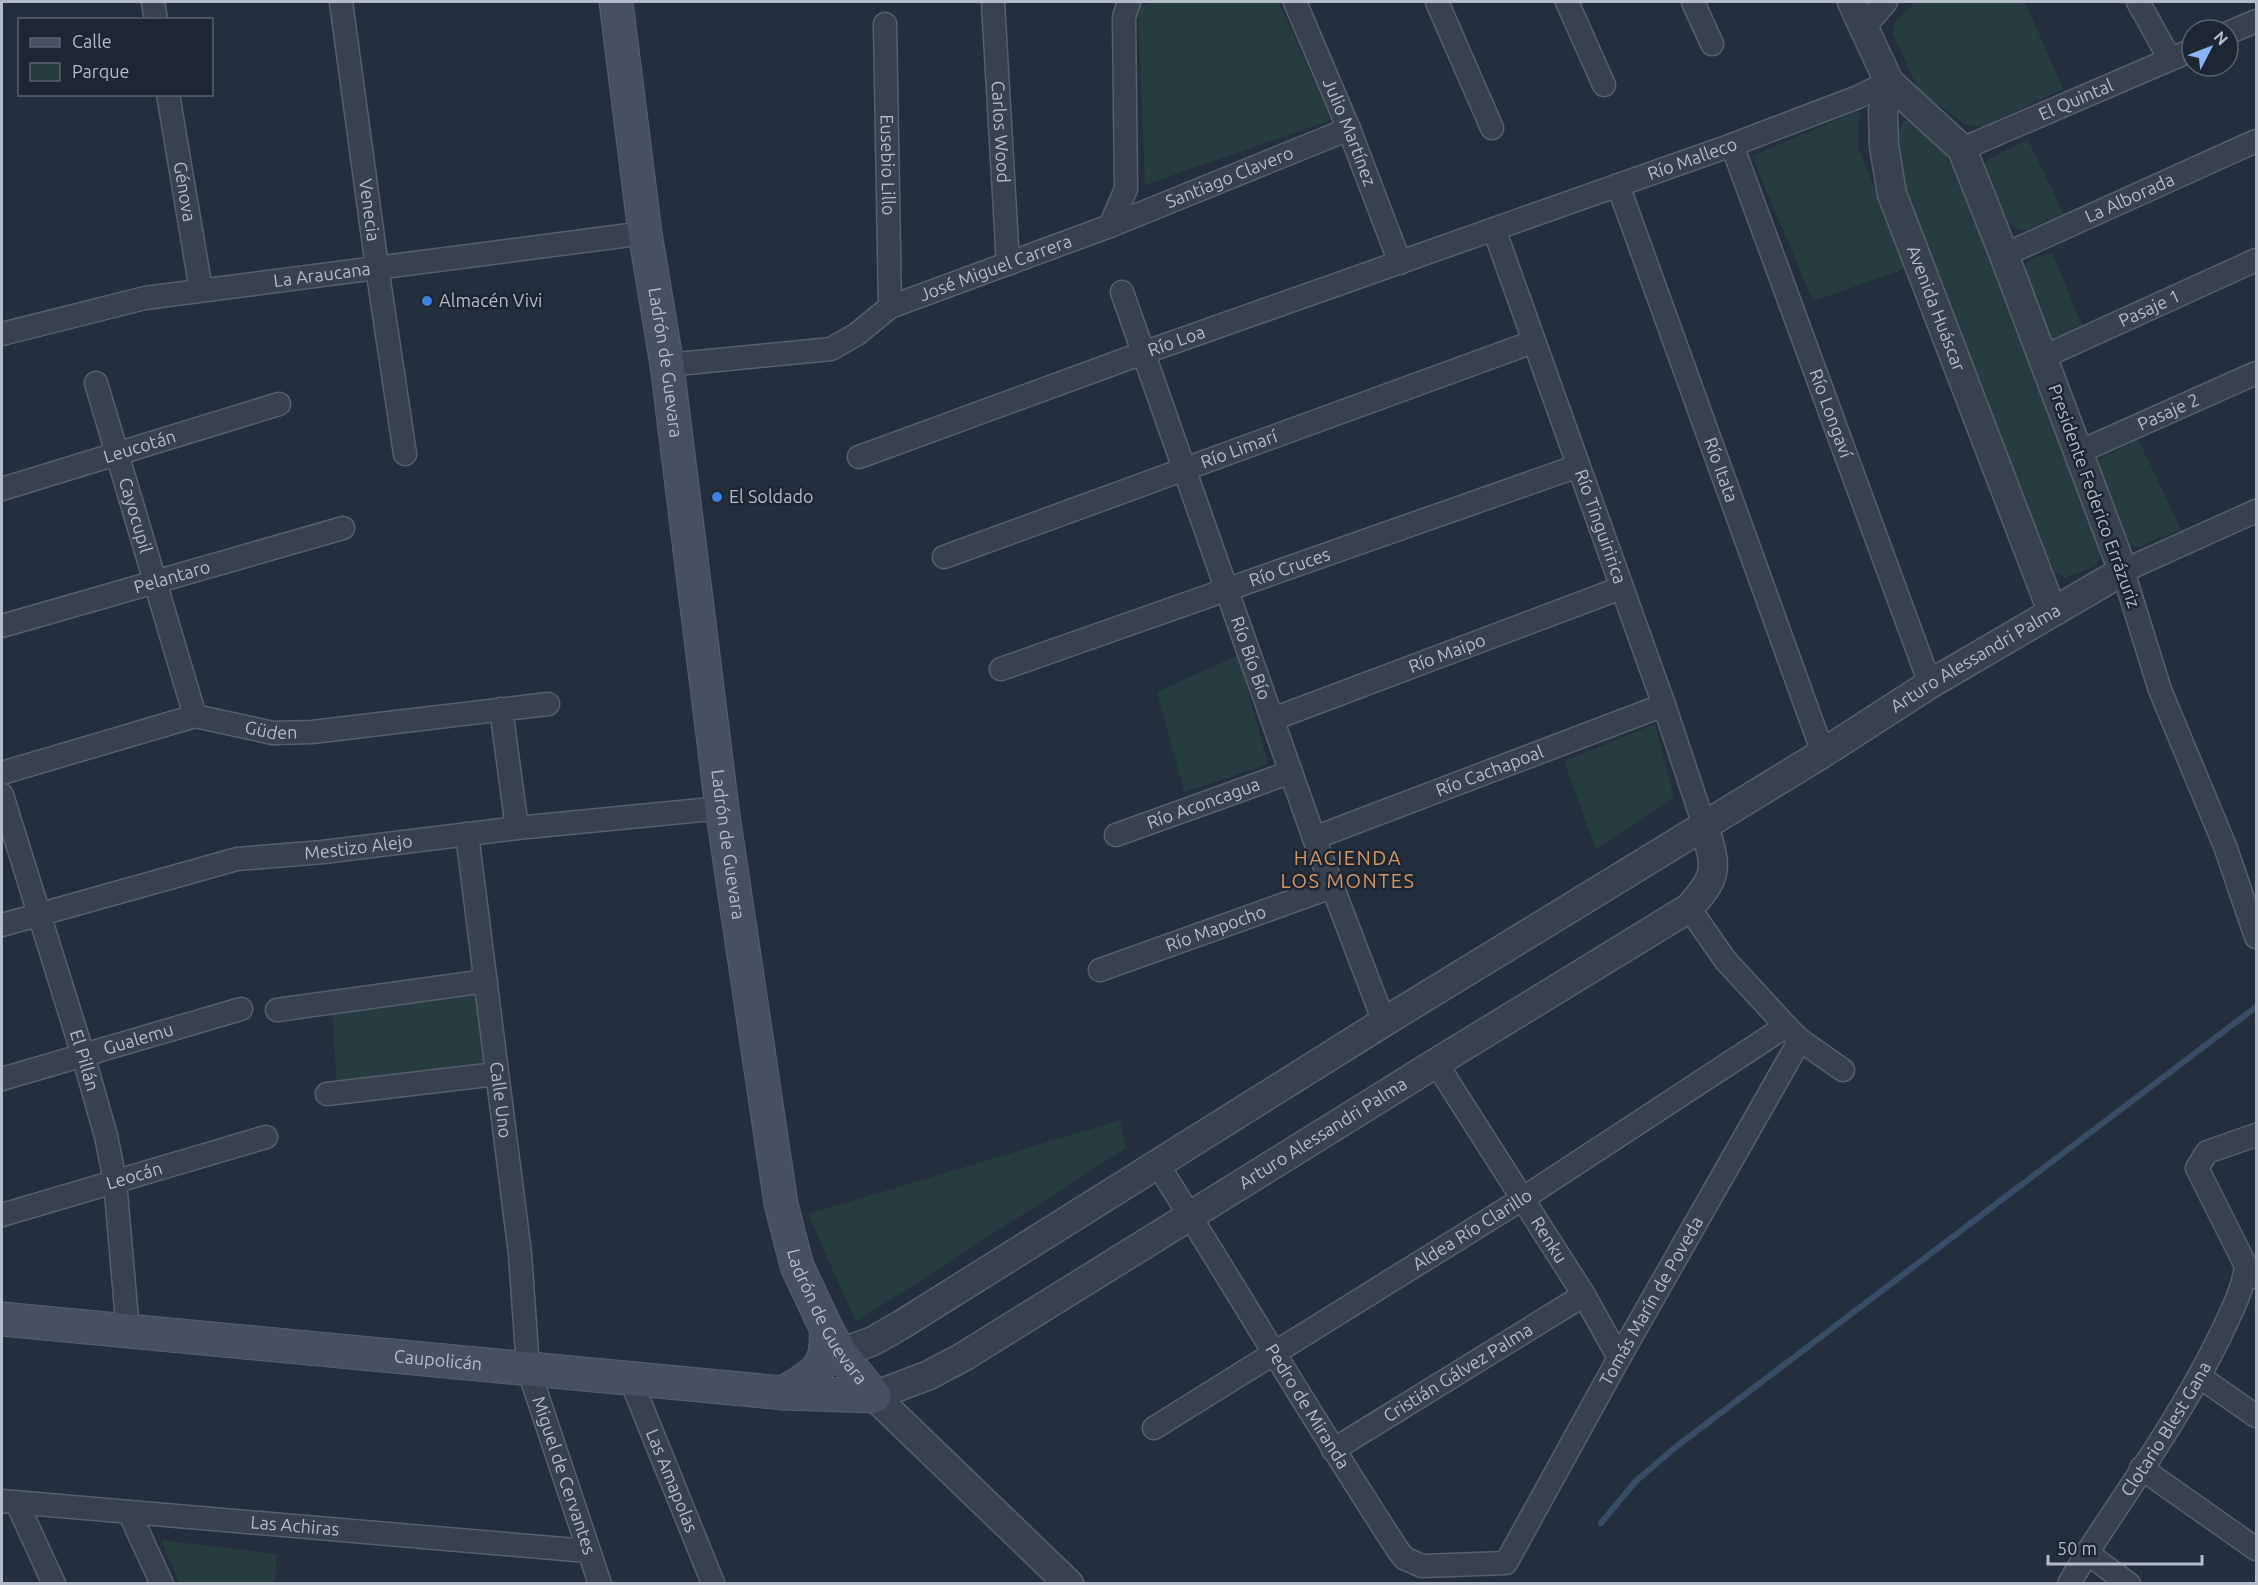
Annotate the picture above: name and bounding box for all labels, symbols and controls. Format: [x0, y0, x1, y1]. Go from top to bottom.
legend [18, 18, 213, 96]
north arrow [2180, 18, 2240, 78]
text: N [2210, 28, 2232, 48]
text: Calle [72, 31, 112, 51]
text: Parque [72, 61, 129, 81]
street label: El Quintal [2035, 74, 2116, 124]
street label: Julio Martínez [1319, 75, 1381, 189]
street label: Carlos Wood [989, 80, 1014, 183]
street label: Eusebio Lillo [878, 114, 899, 216]
street label: Río Malleco [1645, 133, 1739, 183]
street label: Santiago Clavero [1162, 142, 1296, 211]
street label: Génova [171, 160, 200, 223]
street label: La Alborada [2081, 168, 2177, 226]
street label: Venecia [356, 177, 384, 242]
street label: José Miguel Carrera [916, 230, 1074, 304]
street label: Avenida Huáscar [1904, 242, 1970, 374]
street label: La Araucana [272, 258, 372, 290]
street label: Pasaje 1 [2115, 285, 2183, 330]
street label: Ladrón de Guevara [645, 286, 687, 439]
place label: Almacén Vivi [439, 290, 542, 310]
marker: Almacén Vivi [420, 294, 434, 308]
street label: Río Loa [1145, 321, 1207, 360]
street label: Río Longaví [1806, 366, 1857, 461]
street label: Presidente Federico Errázuriz [2045, 381, 2145, 610]
street label: Pasaje 2 [2134, 389, 2202, 434]
street label: Leucotán [101, 425, 178, 466]
street label: Río Limarí [1198, 425, 1280, 471]
street label: Río Itata [1701, 435, 1743, 505]
street label: Río Tinguiririca [1572, 466, 1631, 586]
street label: Cayocupil [116, 475, 157, 555]
place label: El Soldado [729, 486, 813, 506]
marker: El Soldado [710, 490, 724, 504]
street label: Río Cruces [1246, 543, 1333, 590]
street label: Pelantaro [131, 556, 212, 597]
street label: Arturo Alessandri Palma [1886, 599, 2063, 716]
street label: Río Bío Bío [1228, 613, 1276, 702]
street label: Río Maipo [1405, 629, 1488, 676]
street label: Güden [243, 716, 298, 743]
street label: Río Cachapoal [1433, 741, 1546, 800]
street label: Ladrón de Guevara [708, 768, 749, 921]
street label: Río Aconcagua [1144, 773, 1262, 832]
street label: Mestizo Alejo [303, 830, 413, 862]
district label: HACIENDA LOS MONTES [1280, 846, 1416, 892]
street label: Río Mapocho [1162, 900, 1268, 955]
street label: Gualemu [101, 1018, 175, 1058]
street label: El Pillán [67, 1027, 104, 1093]
street label: Calle Uno [487, 1060, 516, 1139]
street label: Arturo Alessandri Palma [1235, 1073, 1410, 1192]
street label: Leocán [104, 1157, 164, 1193]
street label: Aldea Río Clarillo [1409, 1184, 1535, 1274]
street label: Renku [1528, 1213, 1572, 1266]
street label: Tomás Marín de Poveda [1595, 1213, 1706, 1389]
street label: Ladrón de Guevara [784, 1247, 872, 1388]
street label: Cristián Gálvez Palma [1379, 1318, 1536, 1426]
street label: Pedro de Miranda [1262, 1340, 1354, 1472]
street label: Caupolicán [393, 1345, 483, 1373]
street label: Clotario Blest Gana [2116, 1358, 2214, 1500]
street label: Miguel de Cervantes [529, 1394, 600, 1557]
street label: Las Amapolas [643, 1426, 703, 1535]
street label: Las Achiras [250, 1511, 340, 1539]
scale bar [2048, 1528, 2202, 1566]
text: 50 m [2057, 1538, 2097, 1558]

